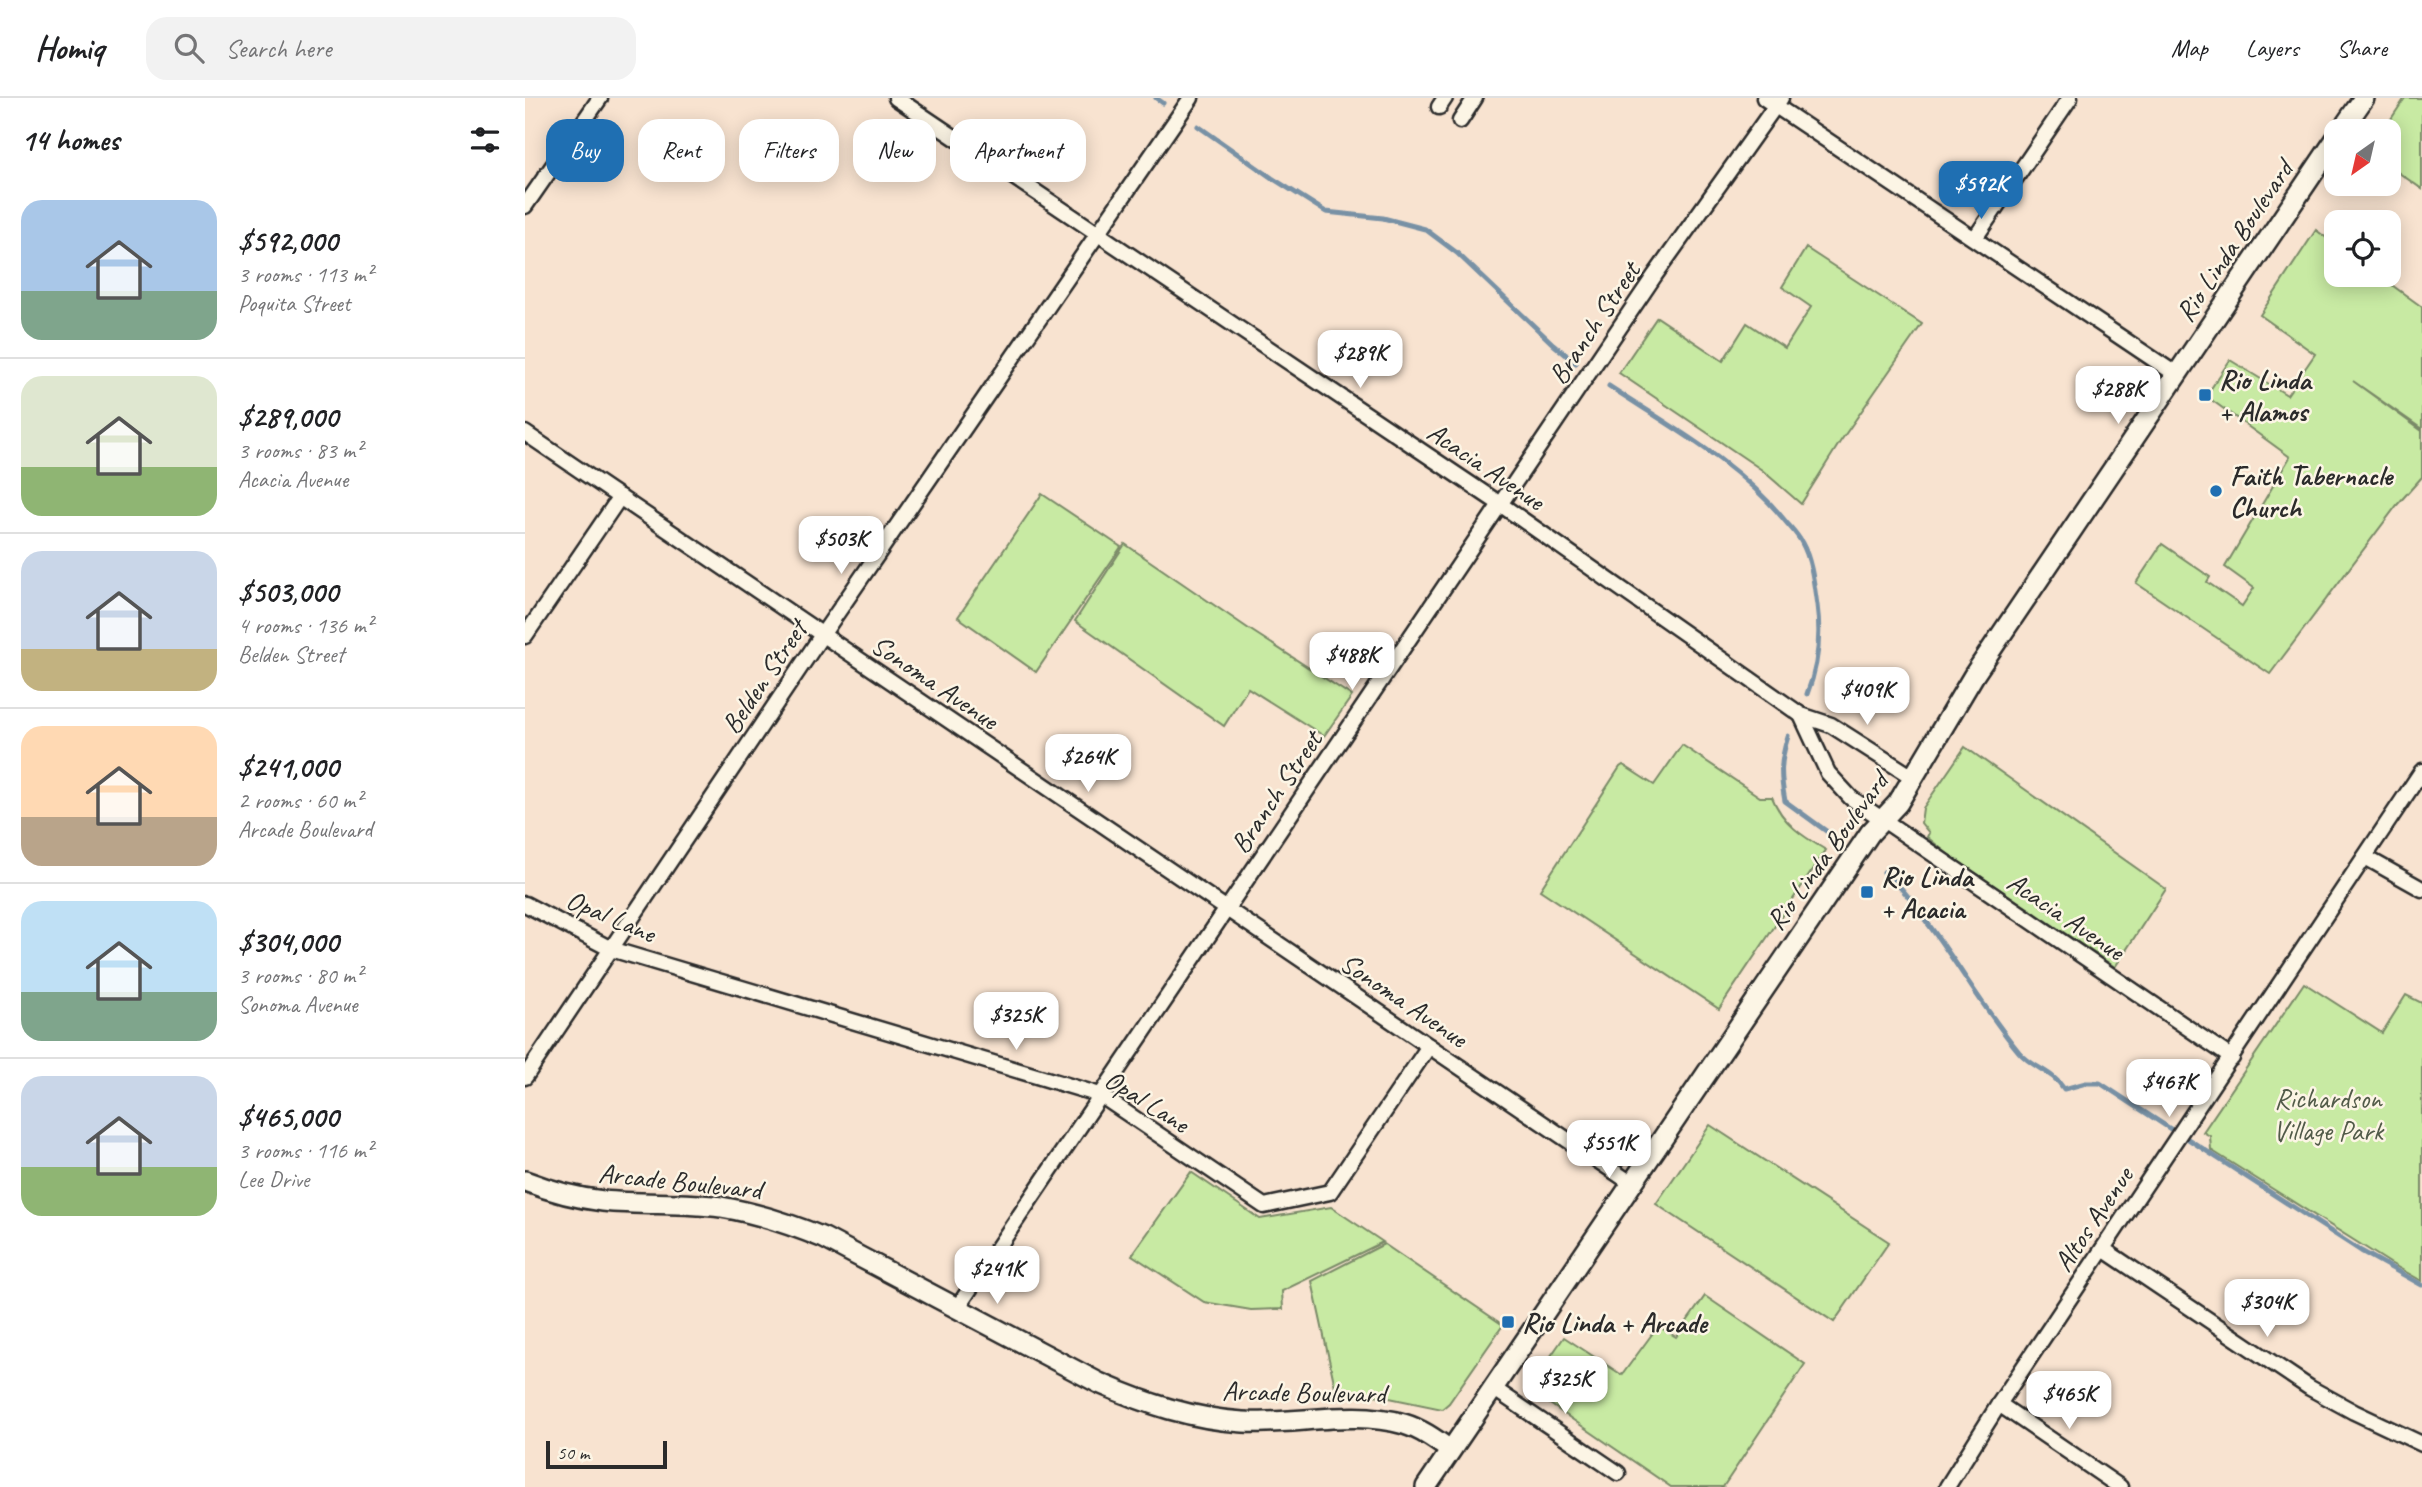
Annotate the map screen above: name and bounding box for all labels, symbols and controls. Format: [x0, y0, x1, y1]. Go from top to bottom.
search box [146, 17, 636, 80]
text: Homiq [35, 27, 104, 69]
icon: search [170, 29, 208, 67]
text: Search here [226, 32, 331, 65]
text: Map [2171, 33, 2208, 63]
text: Layers [2246, 33, 2299, 63]
text: Share [2337, 33, 2387, 63]
chip: Buy [546, 119, 624, 182]
chip: Rent [638, 119, 725, 182]
chip: Filters [739, 119, 839, 182]
chip: New [853, 119, 936, 182]
chip: Apartment [950, 119, 1086, 182]
north arrow [2324, 119, 2401, 196]
map controls [2324, 119, 2401, 287]
text: 14 homes [21, 121, 119, 159]
icon: filters [466, 121, 504, 159]
street label: Rio Linda Boulevard [2167, 151, 2303, 328]
pin: $592K [1932, 162, 2030, 221]
text: $592K [1955, 169, 2007, 198]
button: locate [2324, 210, 2401, 287]
text: $592,000 [238, 222, 338, 260]
icon: home [77, 228, 161, 312]
street label: Branch Street [1540, 253, 1649, 391]
text: 3 rooms · 113 m² [238, 260, 373, 289]
text: Poquita Street [238, 289, 350, 318]
pin: $289K [1311, 330, 1409, 390]
text: $289K [1334, 338, 1386, 367]
place label: Rio Linda + Alamos [2219, 362, 2313, 429]
pin: $288K [2069, 366, 2167, 426]
text: $288K [2091, 374, 2145, 403]
marker: Rio Linda + Alamos [2197, 387, 2213, 403]
text: $289,000 [238, 398, 338, 436]
icon: home [77, 404, 161, 488]
street label: Acacia Avenue [1421, 414, 1553, 519]
text: 3 rooms · 83 m² [238, 436, 362, 465]
place label: Faith Tabernacle Church [2230, 458, 2395, 525]
text: Acacia Avenue [238, 465, 348, 494]
marker: Faith Tabernacle Church [2208, 483, 2224, 499]
pin: $503K [792, 517, 890, 576]
text: $503K [815, 524, 867, 553]
text: $503,000 [238, 573, 338, 611]
icon: home [77, 579, 161, 663]
text: 4 rooms · 136 m² [238, 611, 373, 640]
street label: Belden Street [713, 611, 817, 740]
street label: Sonoma Avenue [865, 627, 1007, 738]
pin: $488K [1303, 632, 1401, 692]
text: Belden Street [238, 640, 344, 669]
text: $488K [1325, 640, 1379, 669]
pin: $409K [1818, 668, 1916, 727]
text: $409K [1841, 675, 1893, 704]
street label: Branch Street [1222, 722, 1331, 860]
pin: $264K [1039, 734, 1137, 794]
text: $264K [1061, 742, 1115, 771]
text: $241,000 [238, 748, 338, 786]
icon: home [77, 754, 161, 838]
street label: Rio Linda Boulevard [1758, 762, 1898, 937]
text: 2 rooms · 60 m² [238, 786, 362, 815]
text: Arcade Boulevard [238, 815, 372, 844]
place label: Rio Linda + Acacia [1881, 859, 1975, 926]
street label: Acacia Avenue [2001, 864, 2133, 969]
street label: Opal Lane [561, 882, 663, 951]
marker: Rio Linda + Acacia [1859, 884, 1875, 900]
text: $304,000 [238, 923, 338, 961]
icon: home [77, 929, 161, 1013]
street label: Sonoma Avenue [1334, 945, 1476, 1056]
text: 3 rooms · 80 m² [238, 961, 362, 990]
text: Sonoma Avenue [238, 990, 358, 1019]
pin: $325K [967, 992, 1065, 1052]
text: $325K [990, 1000, 1042, 1029]
pin: $467K [2120, 1060, 2218, 1119]
street label: Opal Lane [1098, 1061, 1197, 1142]
text: $467K [2142, 1067, 2196, 1096]
park label: Richardson Village Park [2273, 1081, 2385, 1148]
text: $465,000 [238, 1098, 339, 1136]
icon: home [77, 1104, 161, 1188]
pin: $551K [1560, 1121, 1658, 1180]
text: $551K [1583, 1128, 1635, 1157]
text: 3 rooms · 116 m² [238, 1136, 373, 1165]
street label: Arcade Boulevard [597, 1155, 767, 1207]
street label: Altos Avenue [2045, 1158, 2142, 1278]
text: Lee Drive [238, 1165, 309, 1194]
pin: $241K [948, 1246, 1046, 1306]
text: $241K [970, 1254, 1024, 1283]
pin: $304K [2218, 1280, 2316, 1339]
text: $304K [2240, 1287, 2294, 1316]
place label: Rio Linda + Arcade [1522, 1305, 1710, 1340]
marker: Rio Linda + Arcade [1500, 1314, 1516, 1330]
pin: $325K [1516, 1356, 1614, 1416]
text: $325K [1539, 1364, 1591, 1393]
pin: $465K [2020, 1372, 2118, 1431]
street label: Arcade Boulevard [1222, 1373, 1390, 1411]
text: $465K [2042, 1379, 2096, 1408]
scale bar [546, 1438, 667, 1470]
text: 50 m [557, 1441, 589, 1465]

